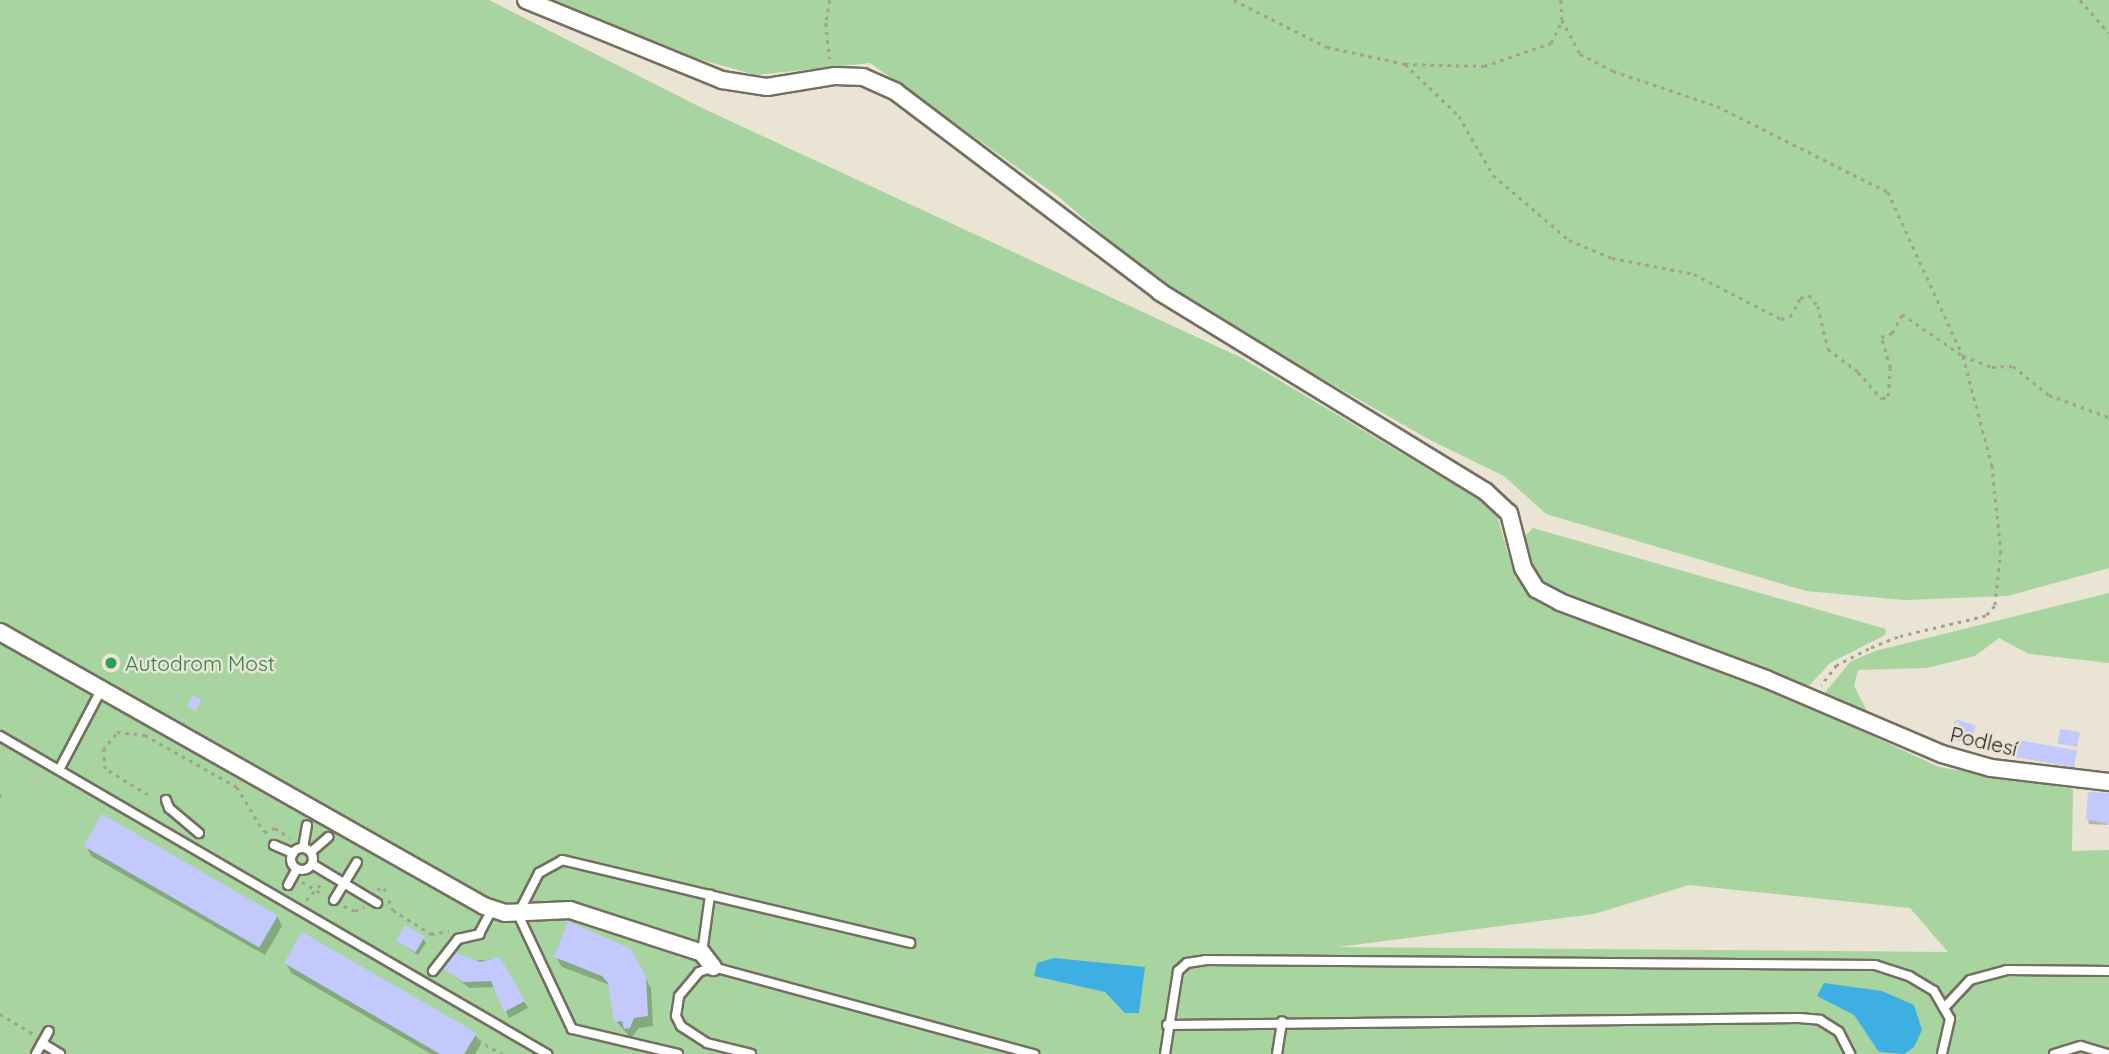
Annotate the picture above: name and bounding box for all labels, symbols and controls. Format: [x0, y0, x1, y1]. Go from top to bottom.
place label: Autodrom Most [125, 650, 275, 676]
marker: Autodrom Most [103, 655, 119, 671]
street label: Podlesí [1948, 721, 2020, 761]

